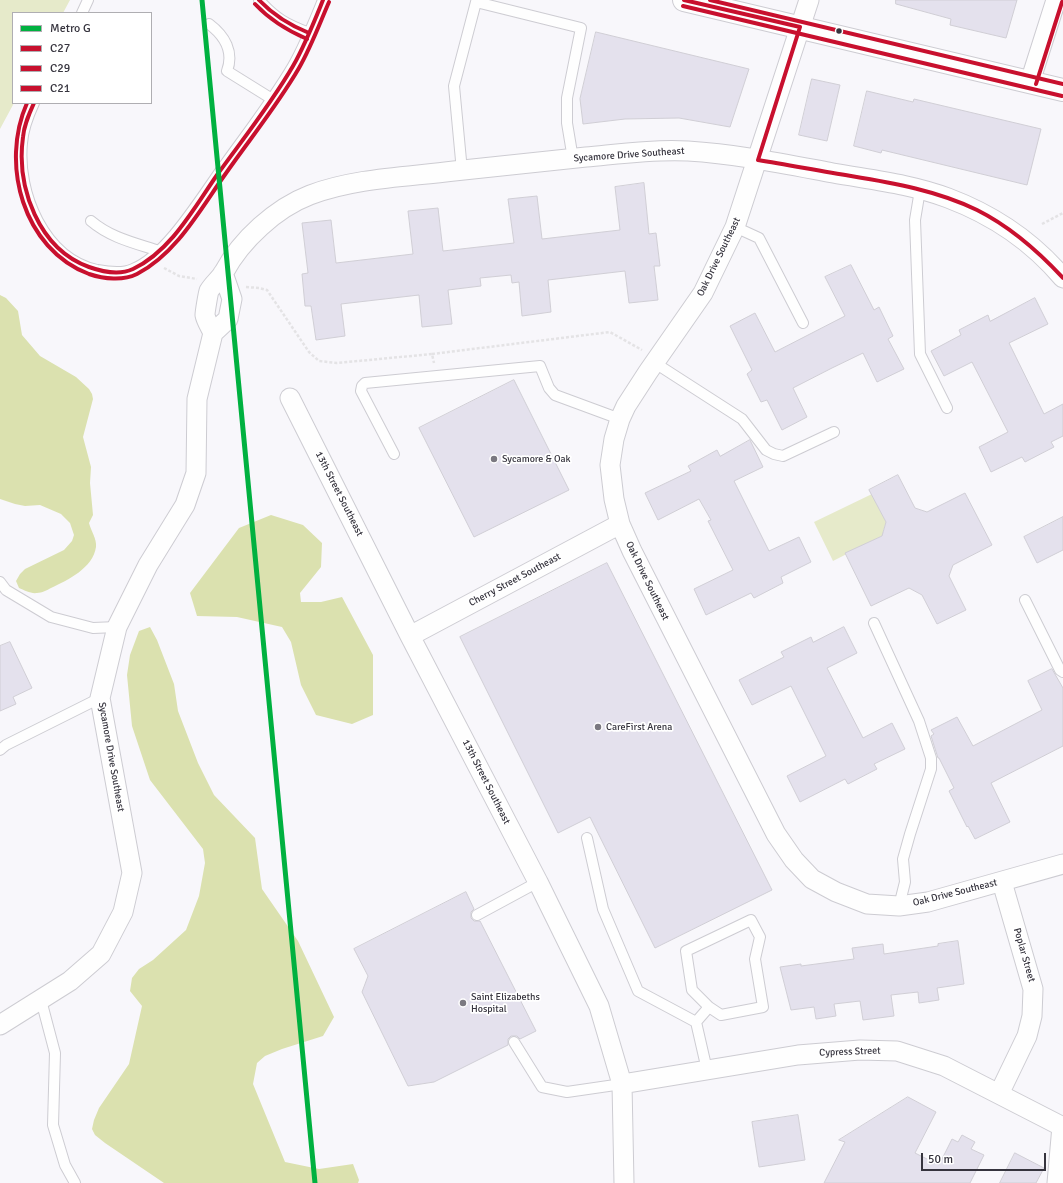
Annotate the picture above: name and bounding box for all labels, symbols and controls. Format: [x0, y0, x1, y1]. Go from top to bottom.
legend [12, 12, 152, 104]
text: Metro G [50, 21, 91, 36]
unlabelled marker [834, 26, 844, 36]
text: C27 [50, 41, 70, 56]
text: C29 [50, 61, 70, 76]
text: C21 [50, 81, 70, 96]
street label: Sycamore Drive Southeast [573, 145, 685, 165]
street label: Oak Drive Southeast [695, 216, 743, 298]
street label: 13th Street Southeast [312, 450, 366, 538]
place label: Sycamore & Oak [502, 453, 571, 465]
marker: Sycamore & Oak [489, 454, 499, 464]
street label: Oak Drive Southeast [623, 540, 671, 622]
street label: Cherry Street Southeast [467, 551, 563, 609]
street label: Sycamore Drive Southeast [95, 701, 127, 813]
place label: CareFirst Arena [606, 721, 672, 733]
marker: CareFirst Arena [593, 722, 603, 732]
street label: 13th Street Southeast [459, 738, 513, 826]
street label: Oak Drive Southeast [912, 877, 998, 909]
street label: Poplar Street [1011, 927, 1037, 983]
place label: Saint Elizabeths Hospital [471, 991, 540, 1014]
marker: Saint Elizabeths Hospital [458, 998, 468, 1008]
street label: Cypress Street [819, 1045, 881, 1059]
scale bar [923, 1145, 1048, 1171]
text: 50 m [928, 1152, 953, 1167]

